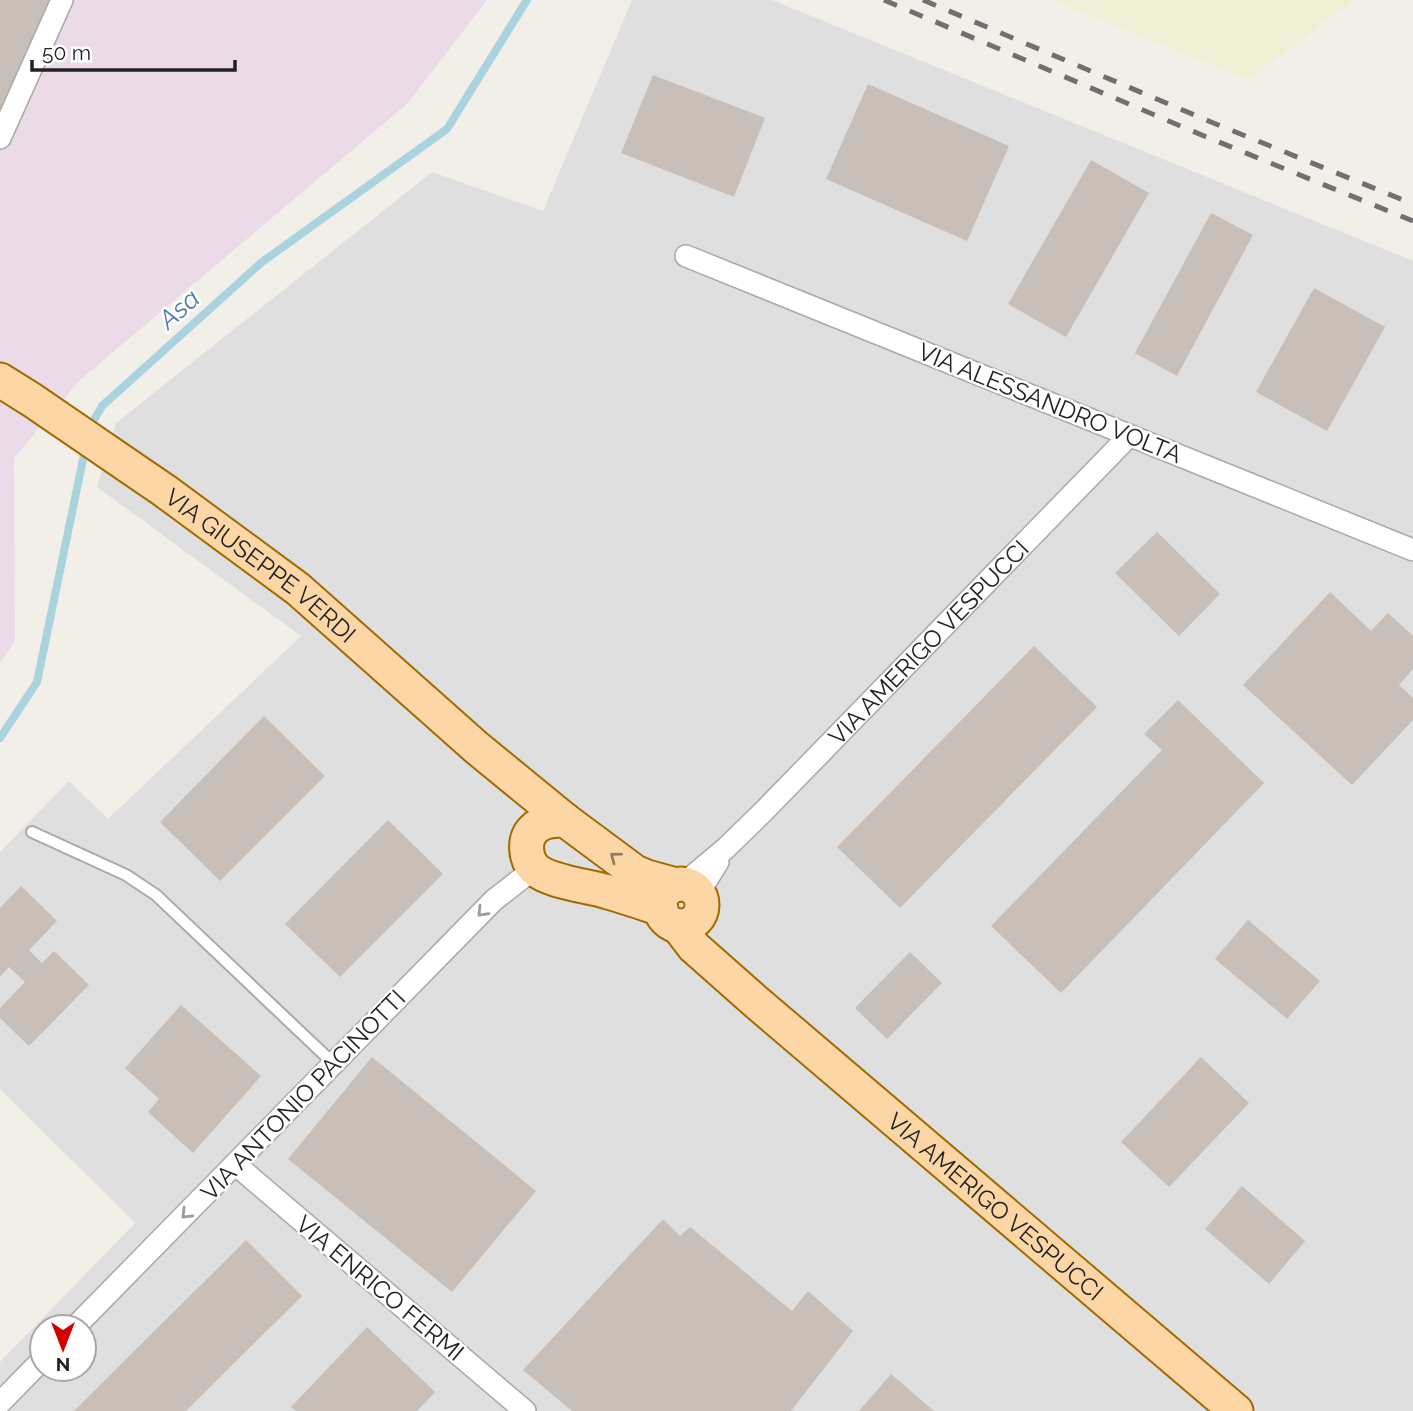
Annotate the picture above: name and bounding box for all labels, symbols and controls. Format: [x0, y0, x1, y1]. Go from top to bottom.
scale bar [32, 28, 234, 72]
text: 50 m [42, 40, 91, 65]
water label: Asa [151, 283, 206, 336]
street label: VIA ALESSANDRO VOLTA [914, 337, 1186, 469]
street label: VIA GIUSEPPE VERDI [160, 482, 362, 648]
street label: VIA AMERIGO VESPUCCI [822, 534, 1034, 751]
one-way arrow [610, 853, 623, 865]
one-way arrow [478, 904, 491, 917]
street label: VIA ANTONIO PACINOTTI [195, 984, 411, 1206]
street label: VIA AMERIGO VESPUCCI [882, 1106, 1109, 1306]
one-way arrow [181, 1206, 194, 1219]
street label: VIA ENRICO FERMI [290, 1209, 470, 1367]
north arrow [28, 1313, 98, 1383]
text: N [56, 1354, 70, 1376]

